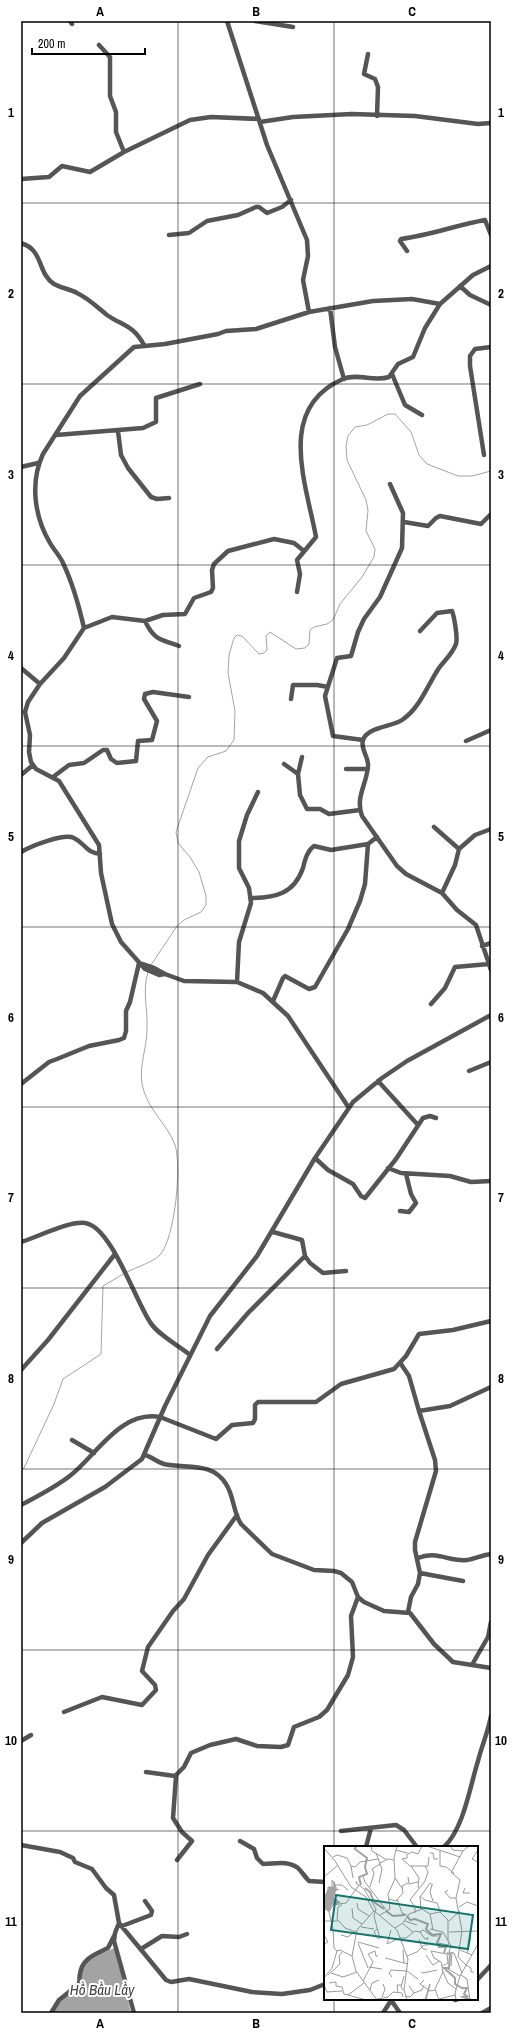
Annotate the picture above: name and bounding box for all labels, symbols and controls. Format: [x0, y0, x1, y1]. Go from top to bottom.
text: A [96, 3, 104, 20]
text: B [252, 3, 260, 20]
text: C [408, 3, 416, 20]
scale bar [32, 30, 145, 56]
text: 200 m [38, 36, 65, 52]
text: 1 [8, 104, 14, 121]
text: 1 [498, 104, 504, 121]
text: 2 [8, 285, 14, 302]
text: 2 [498, 285, 504, 302]
text: 3 [8, 466, 14, 483]
text: 3 [498, 466, 504, 483]
text: 4 [8, 647, 14, 664]
text: 4 [498, 647, 504, 664]
text: 5 [8, 828, 14, 845]
text: 5 [498, 828, 504, 845]
text: 6 [8, 1009, 14, 1026]
text: 6 [498, 1009, 504, 1026]
text: 7 [8, 1189, 14, 1206]
text: 7 [498, 1189, 504, 1206]
text: 8 [8, 1370, 14, 1387]
text: 8 [498, 1370, 504, 1387]
text: 9 [8, 1551, 14, 1568]
text: 9 [498, 1551, 504, 1568]
text: 10 [5, 1732, 17, 1749]
text: 10 [495, 1732, 507, 1749]
inset map [324, 1846, 478, 2000]
text: 11 [5, 1913, 17, 1930]
text: 11 [495, 1913, 507, 1930]
water label: Hồ Bầu Lầy [70, 1979, 135, 2000]
text: A [96, 2015, 104, 2032]
text: B [252, 2015, 260, 2032]
text: C [408, 2015, 416, 2032]

